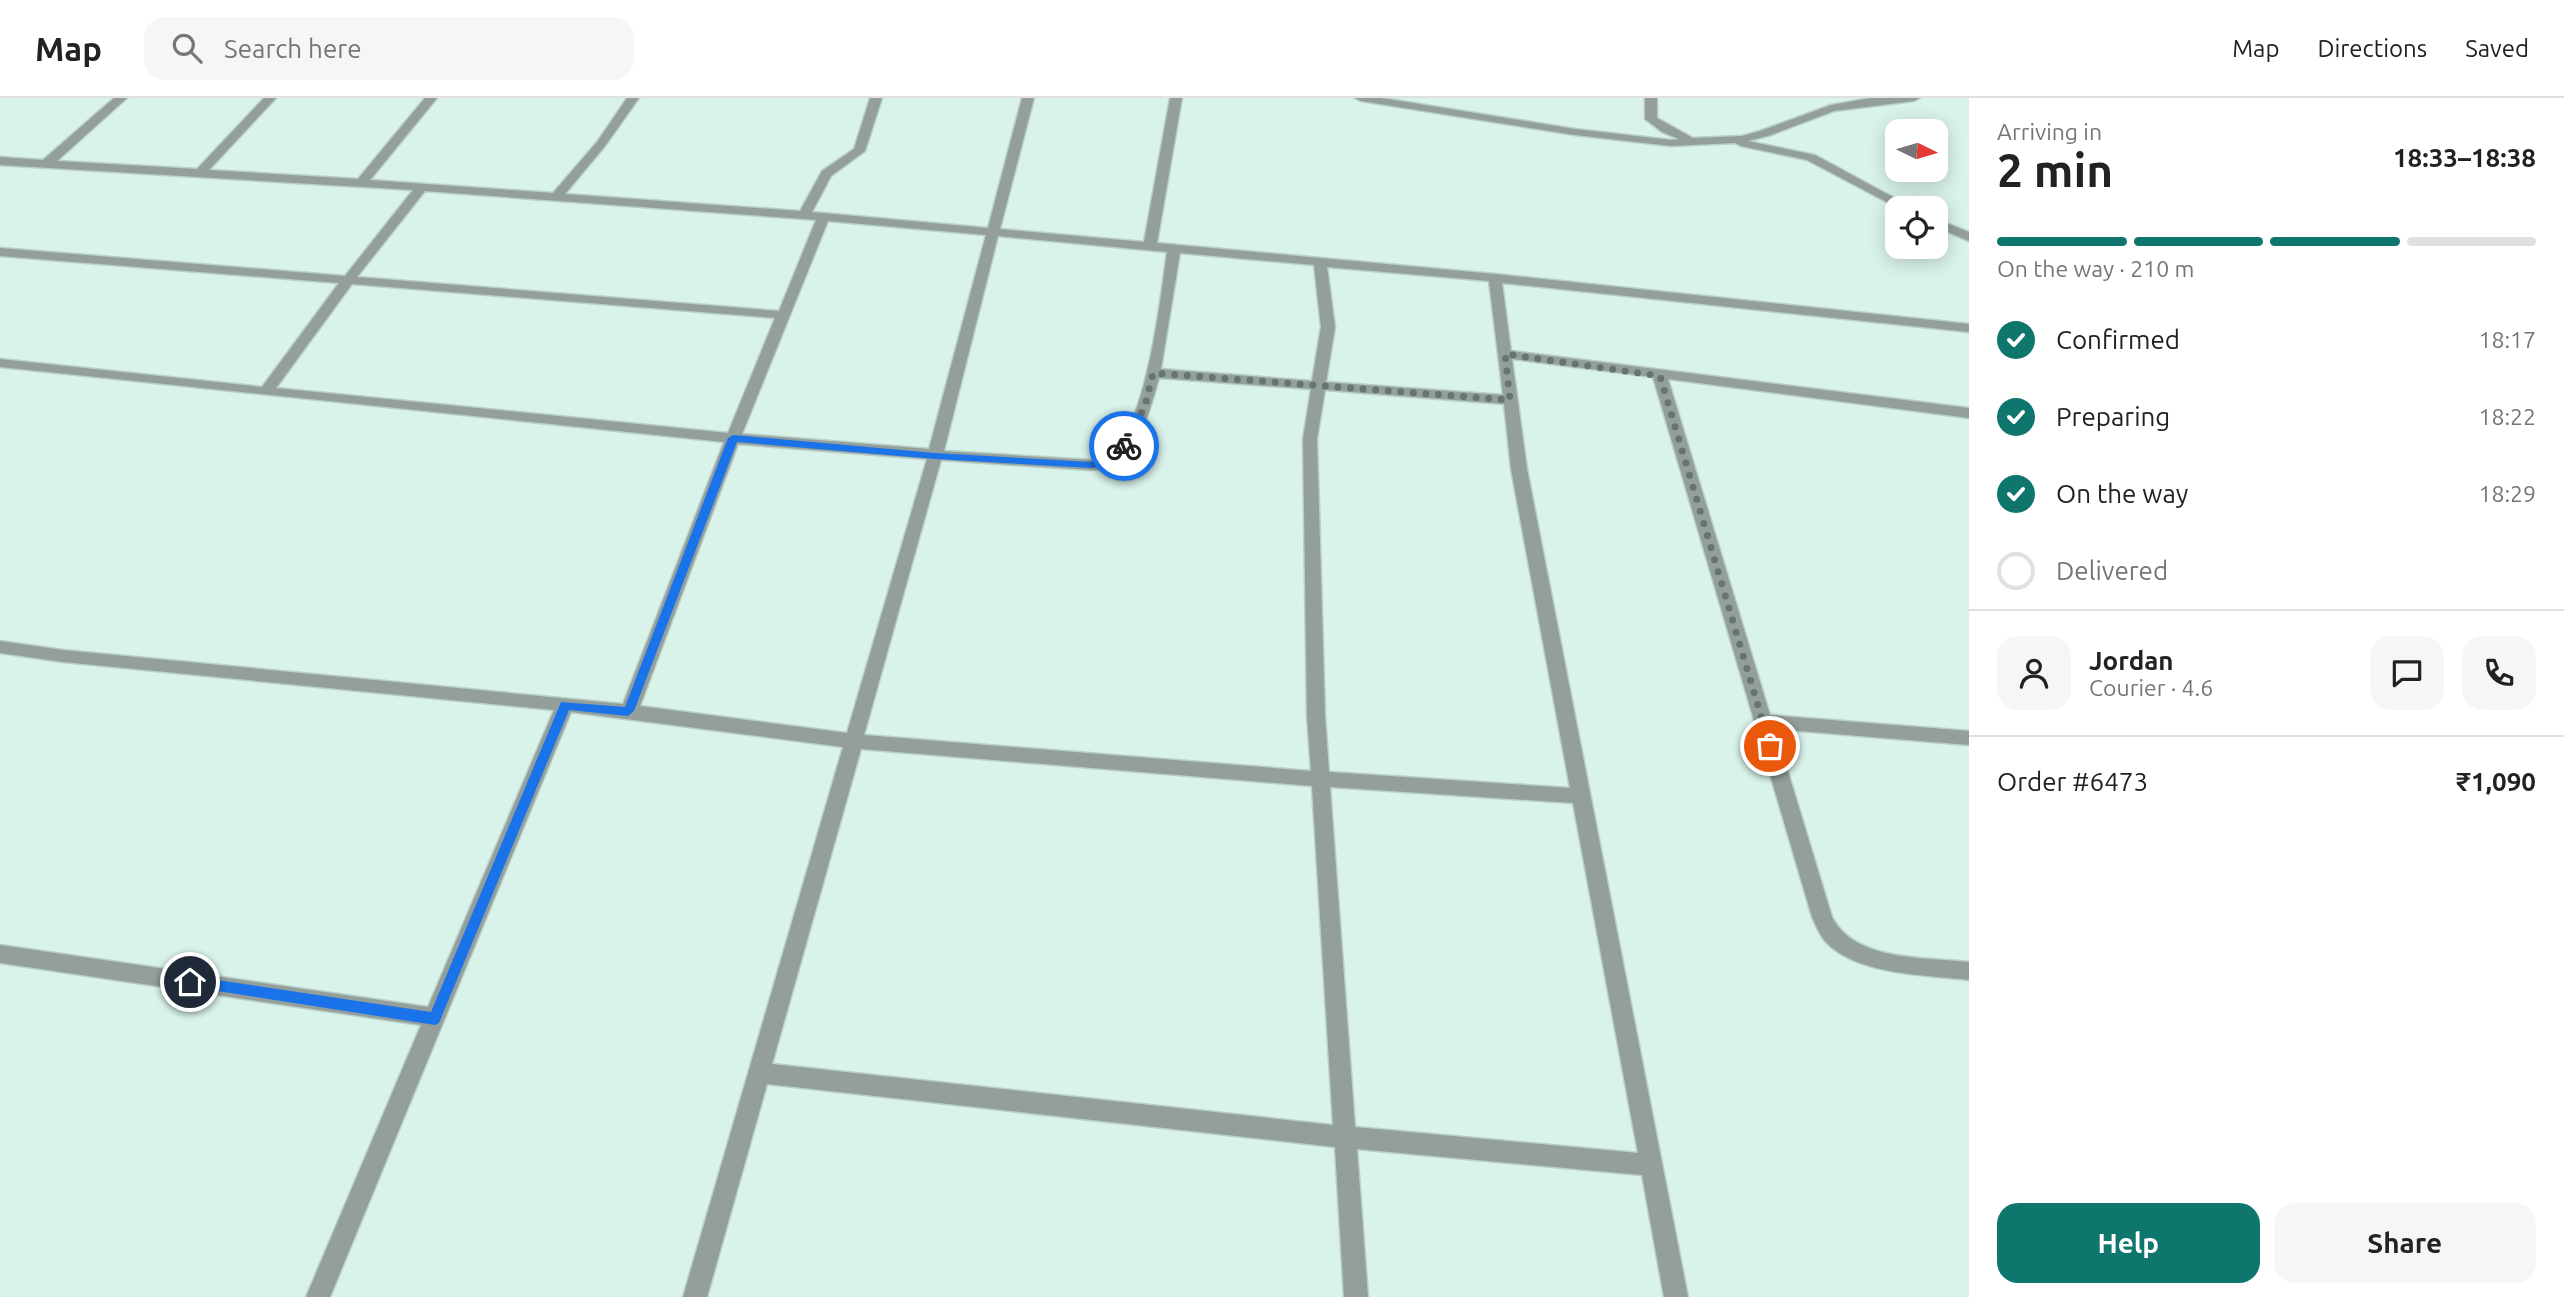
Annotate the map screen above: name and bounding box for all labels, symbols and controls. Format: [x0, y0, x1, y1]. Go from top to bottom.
search box [144, 17, 634, 80]
icon: search [168, 29, 206, 67]
text: Map [35, 30, 102, 67]
text: Search here [224, 34, 362, 63]
text: Map [2232, 35, 2279, 62]
text: Directions [2317, 35, 2427, 62]
text: Saved [2465, 35, 2529, 62]
north arrow [1885, 119, 1948, 182]
map controls [1885, 119, 1948, 259]
text: Arriving in [1997, 119, 2102, 144]
text: 18:33–18:38 [2393, 143, 2536, 172]
text: 2 min [1997, 144, 2113, 196]
button: locate [1885, 196, 1948, 259]
text: On the way · 210 m [1997, 256, 2194, 281]
icon: check [1997, 321, 2035, 359]
text: Confirmed [2056, 325, 2180, 354]
text: 18:17 [2478, 327, 2536, 352]
icon: check [1997, 398, 2035, 436]
text: Preparing [2056, 402, 2170, 431]
text: 18:22 [2478, 404, 2536, 429]
courier [1089, 411, 1159, 481]
icon: bike [1105, 427, 1143, 465]
icon: check [1997, 475, 2035, 513]
text: On the way [2056, 479, 2188, 508]
text: 18:29 [2478, 481, 2536, 506]
text: Delivered [2056, 556, 2168, 585]
button: person [1997, 636, 2071, 710]
button: chat [2370, 636, 2444, 710]
button: phone [2462, 636, 2536, 710]
text: Jordan [2089, 646, 2174, 675]
text: Courier · 4.6 [2089, 675, 2213, 700]
pin [1740, 716, 1800, 776]
icon: bag [1751, 727, 1789, 765]
text: Order #6473 [1997, 767, 2148, 796]
text: ₹1,090 [2456, 767, 2536, 796]
pin [160, 952, 220, 1012]
icon: home [171, 963, 209, 1001]
button: Help [1997, 1203, 2260, 1283]
button: Share [2274, 1203, 2536, 1283]

